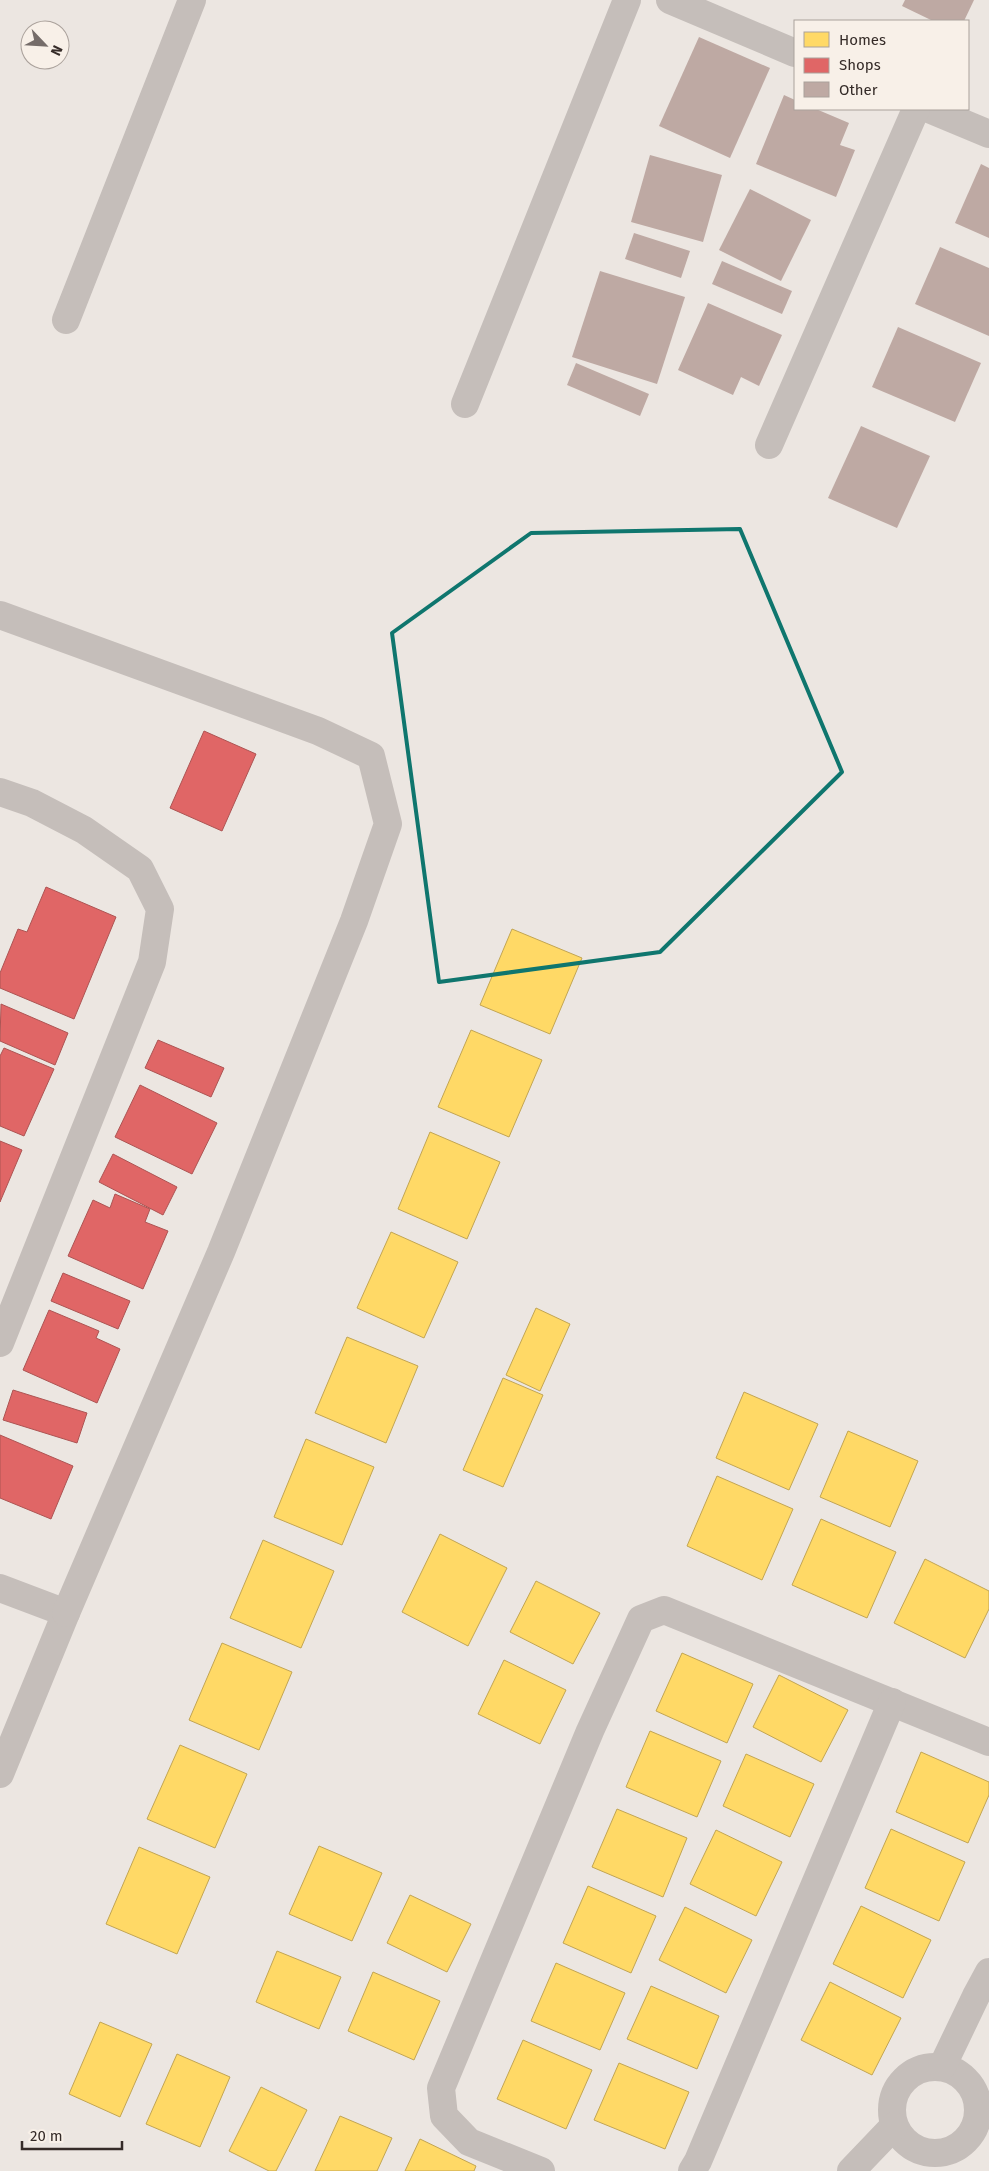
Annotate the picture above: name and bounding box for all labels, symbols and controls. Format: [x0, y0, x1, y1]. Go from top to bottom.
north arrow [20, 20, 70, 70]
legend [794, 20, 969, 110]
text: Homes [839, 31, 886, 49]
text: N [47, 42, 66, 58]
text: Shops [839, 56, 881, 74]
text: Other [839, 81, 878, 99]
scale bar [22, 2118, 122, 2150]
text: 20 m [30, 2127, 63, 2145]

